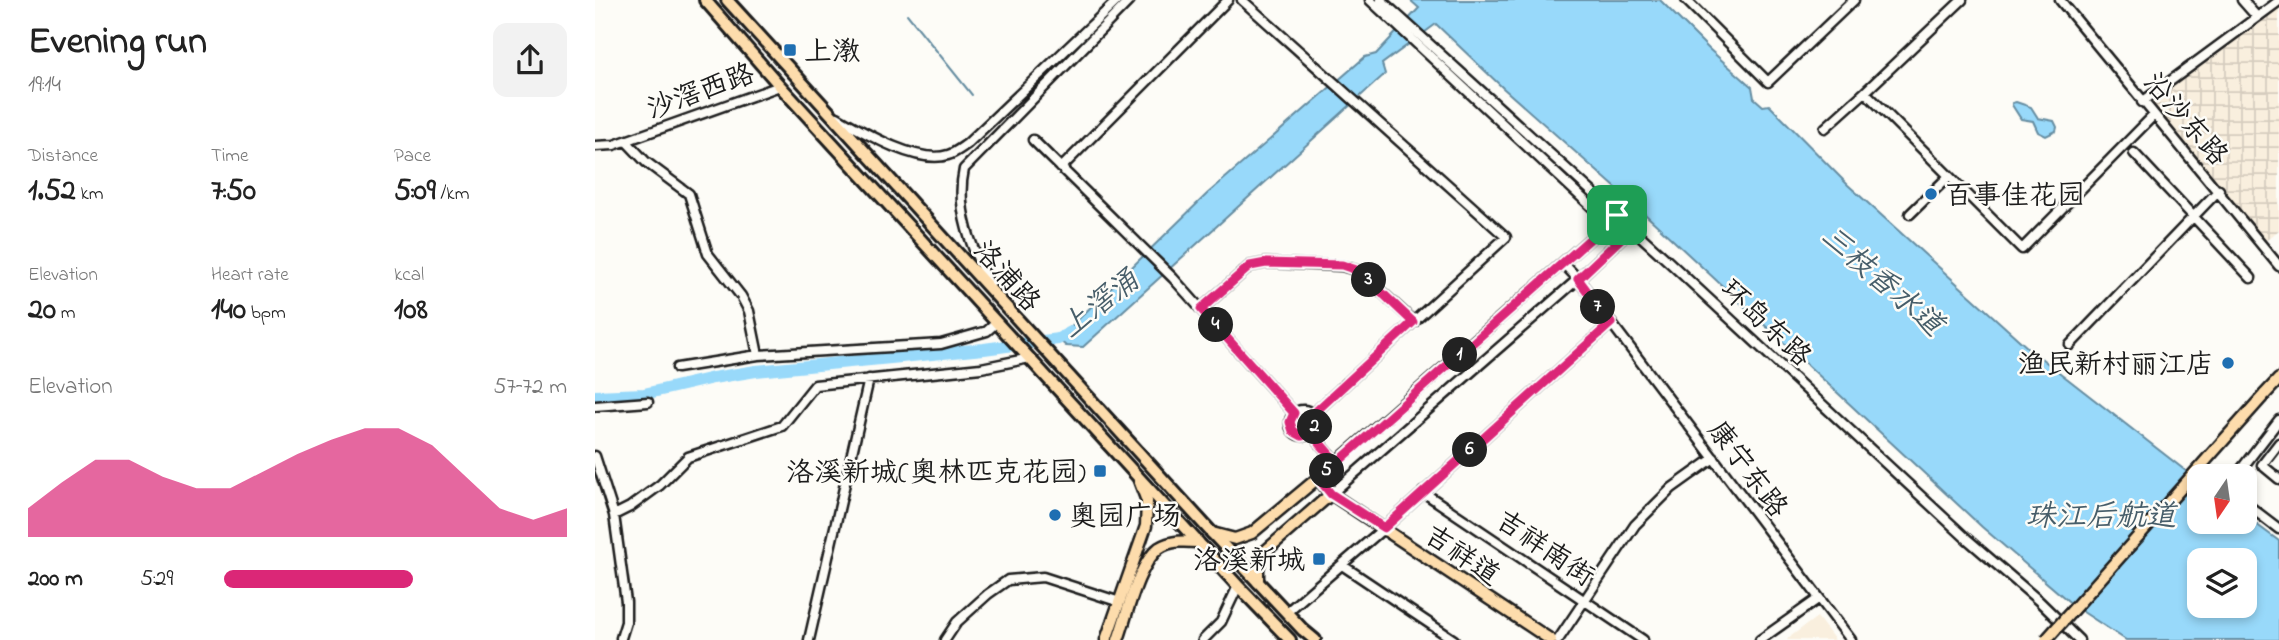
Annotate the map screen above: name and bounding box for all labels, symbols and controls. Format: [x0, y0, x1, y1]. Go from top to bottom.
text: Evening run [28, 15, 207, 71]
button: share [493, 23, 567, 97]
place label: 上漖 [804, 33, 860, 74]
marker: 上漖 [782, 42, 798, 58]
street label: 沙滘西路 [642, 55, 761, 132]
street label: 沿沙东路 [2132, 65, 2237, 176]
text: 19:14 [28, 69, 61, 102]
text: Distance [28, 143, 98, 170]
text: Time [211, 143, 249, 170]
text: Pace [394, 143, 431, 170]
text: 1.52 [28, 170, 76, 214]
text: 7:50 [211, 170, 256, 214]
text: 5:09 [394, 170, 436, 214]
place label: 百事佳花园 [1945, 177, 2085, 218]
text: km [76, 181, 104, 208]
text: /km [436, 181, 469, 208]
pin [1587, 185, 1647, 245]
marker: 百事佳花园 [1923, 186, 1939, 202]
icon: arrive [1598, 196, 1636, 234]
water label: 三枝香水道 [1810, 216, 1954, 350]
street label: 洛浦路 [962, 232, 1049, 322]
water label: 上滘涌 [1052, 260, 1151, 350]
text: Elevation [28, 262, 98, 289]
text: Heart rate [211, 262, 289, 289]
text: kcal [394, 262, 424, 289]
pin: 3 [1351, 262, 1387, 298]
text: 3 [1365, 266, 1372, 293]
street label: 环岛东路 [1710, 271, 1820, 378]
text: 20 [28, 289, 56, 333]
text: 140 [211, 289, 246, 333]
text: 108 [394, 289, 428, 333]
pin: 7 [1581, 290, 1615, 324]
text: 7 [1594, 293, 1601, 320]
text: m [56, 300, 75, 327]
text: bpm [246, 300, 286, 327]
pin: 4 [1199, 308, 1233, 342]
text: 4 [1212, 311, 1219, 338]
pin: 1 [1443, 338, 1477, 372]
text: 1 [1456, 341, 1463, 368]
place label: 渔民新村丽江店 [2018, 346, 2214, 387]
marker: 渔民新村丽江店 [2220, 355, 2236, 371]
text: Elevation [28, 371, 113, 404]
text: 57–72 m [493, 371, 567, 404]
pin: 2 [1297, 410, 1333, 444]
text: 2 [1310, 413, 1319, 440]
street label: 康宁东路 [1696, 413, 1796, 527]
pin: 6 [1453, 433, 1487, 468]
text: 6 [1465, 436, 1474, 463]
place label: 洛溪新城(奥林匹克花园) [786, 454, 1086, 495]
pin: 5 [1309, 454, 1345, 489]
text: 5 [1321, 457, 1332, 484]
marker: 洛溪新城(奥林匹克花园) [1092, 463, 1108, 479]
north arrow [2187, 464, 2257, 534]
map controls [2187, 464, 2257, 618]
water label: 珠江后航道 [2026, 496, 2179, 540]
place label: 奥园广场 [1069, 498, 1181, 539]
street label: 吉祥南街 [1486, 502, 1602, 598]
marker: 奥园广场 [1047, 507, 1063, 523]
street label: 吉祥道 [1415, 516, 1507, 597]
place label: 洛溪新城 [1193, 542, 1305, 583]
button: layers [2187, 548, 2257, 618]
marker: 洛溪新城 [1311, 551, 1327, 567]
text: 200 m [28, 563, 83, 596]
text: 5:29 [140, 563, 173, 596]

